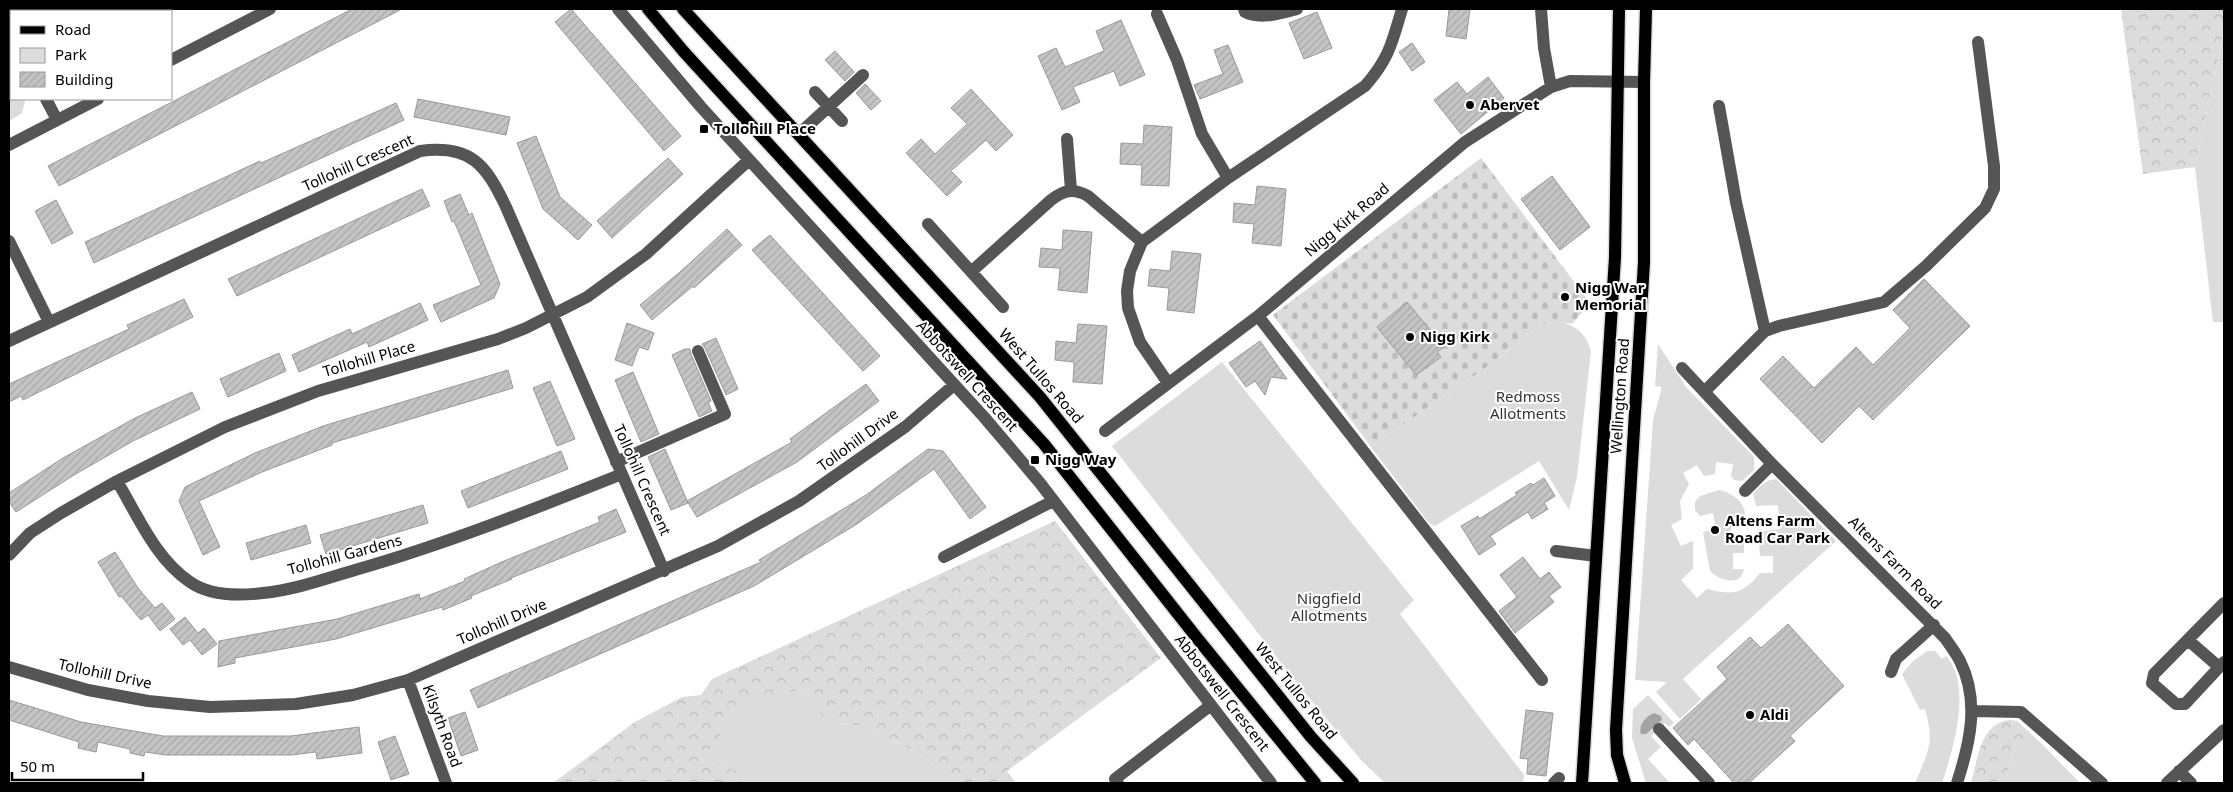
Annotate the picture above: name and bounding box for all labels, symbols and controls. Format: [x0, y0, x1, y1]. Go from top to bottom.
legend [10, 10, 172, 100]
text: Road [55, 19, 91, 39]
text: Park [55, 44, 87, 64]
text: Building [55, 69, 113, 89]
place label: Abervet [1480, 94, 1540, 114]
marker: Abervet [1464, 99, 1476, 111]
place label: Tollohill Place [714, 118, 816, 138]
marker: Tollohill Place [698, 123, 710, 135]
street label: Tollohill Crescent [299, 128, 417, 195]
street label: Nigg Kirk Road [1300, 178, 1393, 261]
place label: Nigg War Memorial [1575, 277, 1647, 314]
marker: Nigg War Memorial [1559, 291, 1571, 303]
street label: Abbotswell Crescent [912, 316, 1023, 436]
street label: West Tullos Road [995, 324, 1088, 427]
place label: Nigg Kirk [1420, 326, 1491, 346]
marker: Nigg Kirk [1404, 331, 1416, 343]
street label: Tollohill Place [320, 335, 417, 381]
street label: Wellington Road [1605, 337, 1633, 454]
park label: Redmoss Allotments [1490, 386, 1566, 423]
street label: Tollohill Drive [813, 403, 902, 475]
street label: Tollohill Crescent [610, 421, 677, 539]
place label: Nigg Way [1045, 449, 1117, 469]
marker: Nigg Way [1029, 454, 1041, 466]
place label: Altens Farm Road Car Park [1725, 510, 1831, 547]
street label: Altens Farm Road [1845, 511, 1947, 613]
marker: Altens Farm Road Car Park [1709, 524, 1721, 536]
street label: Tollohill Gardens [285, 529, 404, 579]
park label: Niggfield Allotments [1291, 588, 1367, 625]
street label: Tollohill Drive [454, 593, 549, 649]
street label: Abbotswell Crescent [1171, 630, 1275, 755]
street label: West Tullos Road [1251, 638, 1342, 743]
street label: Tollohill Drive [57, 653, 154, 693]
street label: Kilsyth Road [419, 682, 467, 770]
place label: Aldi [1760, 704, 1789, 724]
marker: Aldi [1744, 709, 1756, 721]
scale bar [12, 750, 144, 782]
text: 50 m [20, 756, 55, 776]

